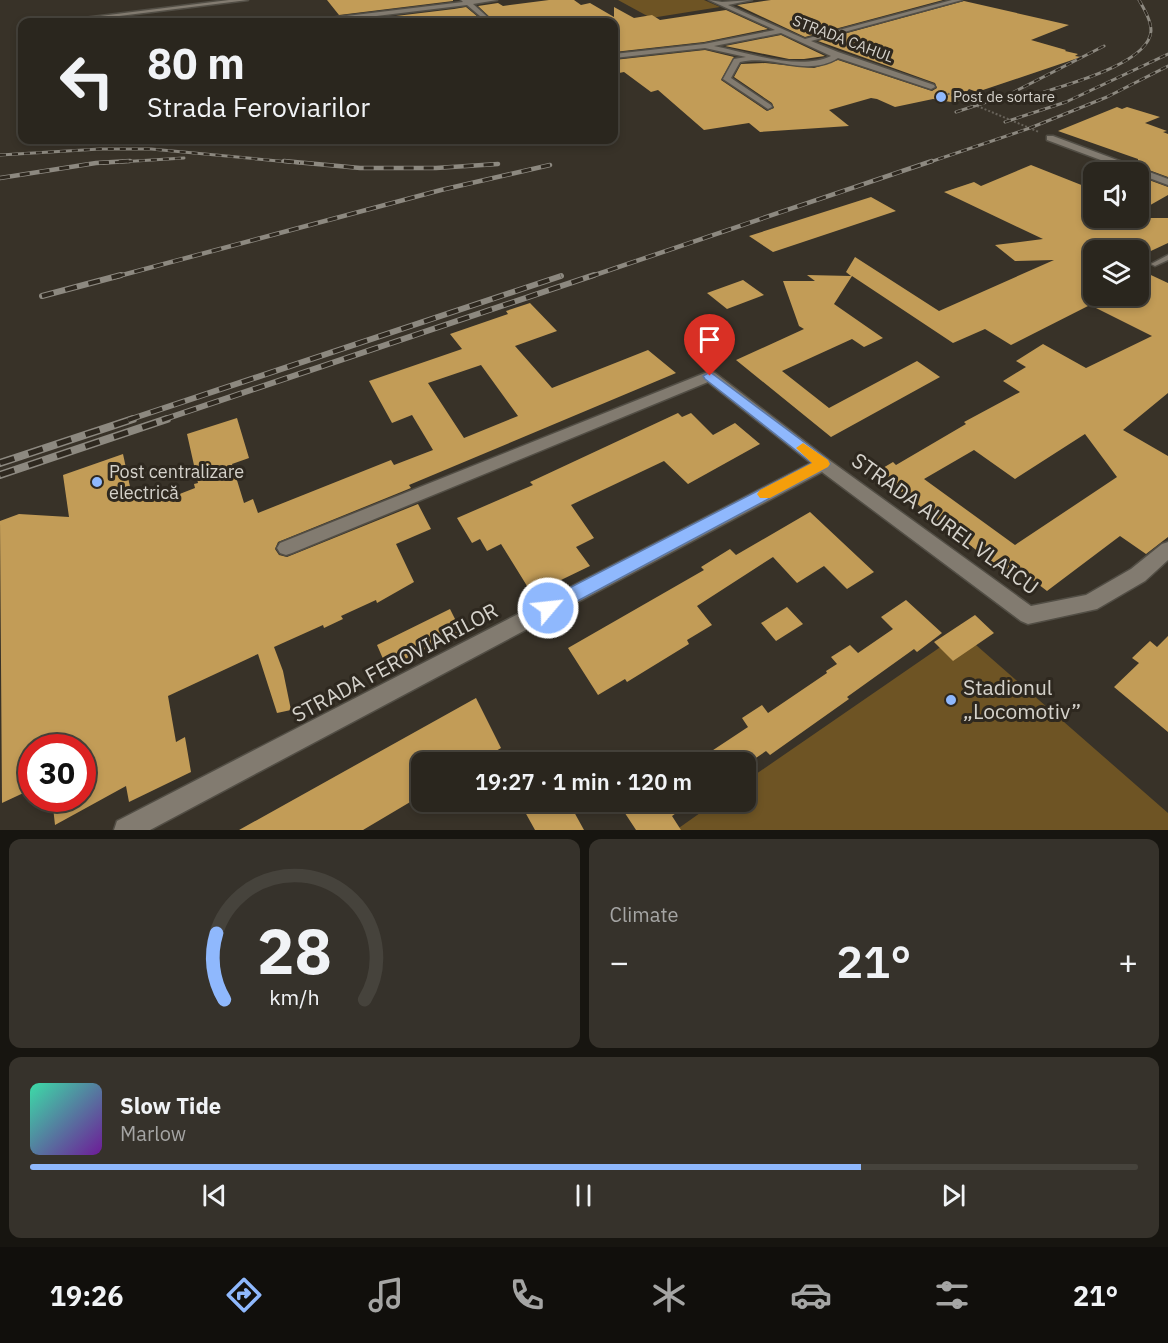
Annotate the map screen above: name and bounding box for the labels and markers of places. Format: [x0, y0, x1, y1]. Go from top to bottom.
place label: Post de sortare [953, 87, 1055, 106]
marker: Post de sortare [934, 90, 948, 104]
pin [684, 314, 735, 376]
place label: Post centralizare electrică [109, 460, 244, 504]
marker: Post centralizare electrică [90, 475, 104, 489]
place label: Stadionul „Locomotiv” [963, 673, 1081, 725]
marker: Stadionul „Locomotiv” [944, 693, 958, 707]

